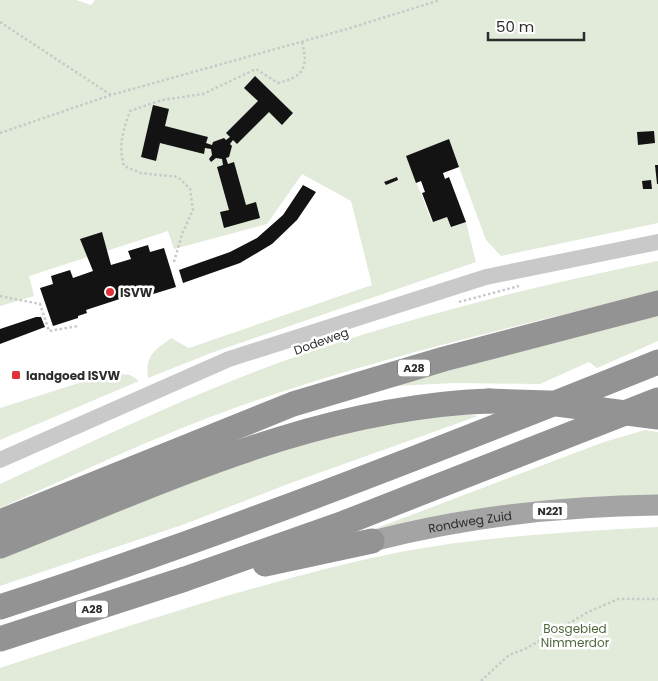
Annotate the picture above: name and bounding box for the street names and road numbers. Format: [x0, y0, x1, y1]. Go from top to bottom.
street label: Dodeweg [291, 323, 351, 359]
road number: A28 [398, 359, 430, 376]
road number: N221 [532, 502, 568, 520]
street label: Rondweg Zuid [427, 506, 513, 537]
road number: A28 [76, 600, 108, 618]

